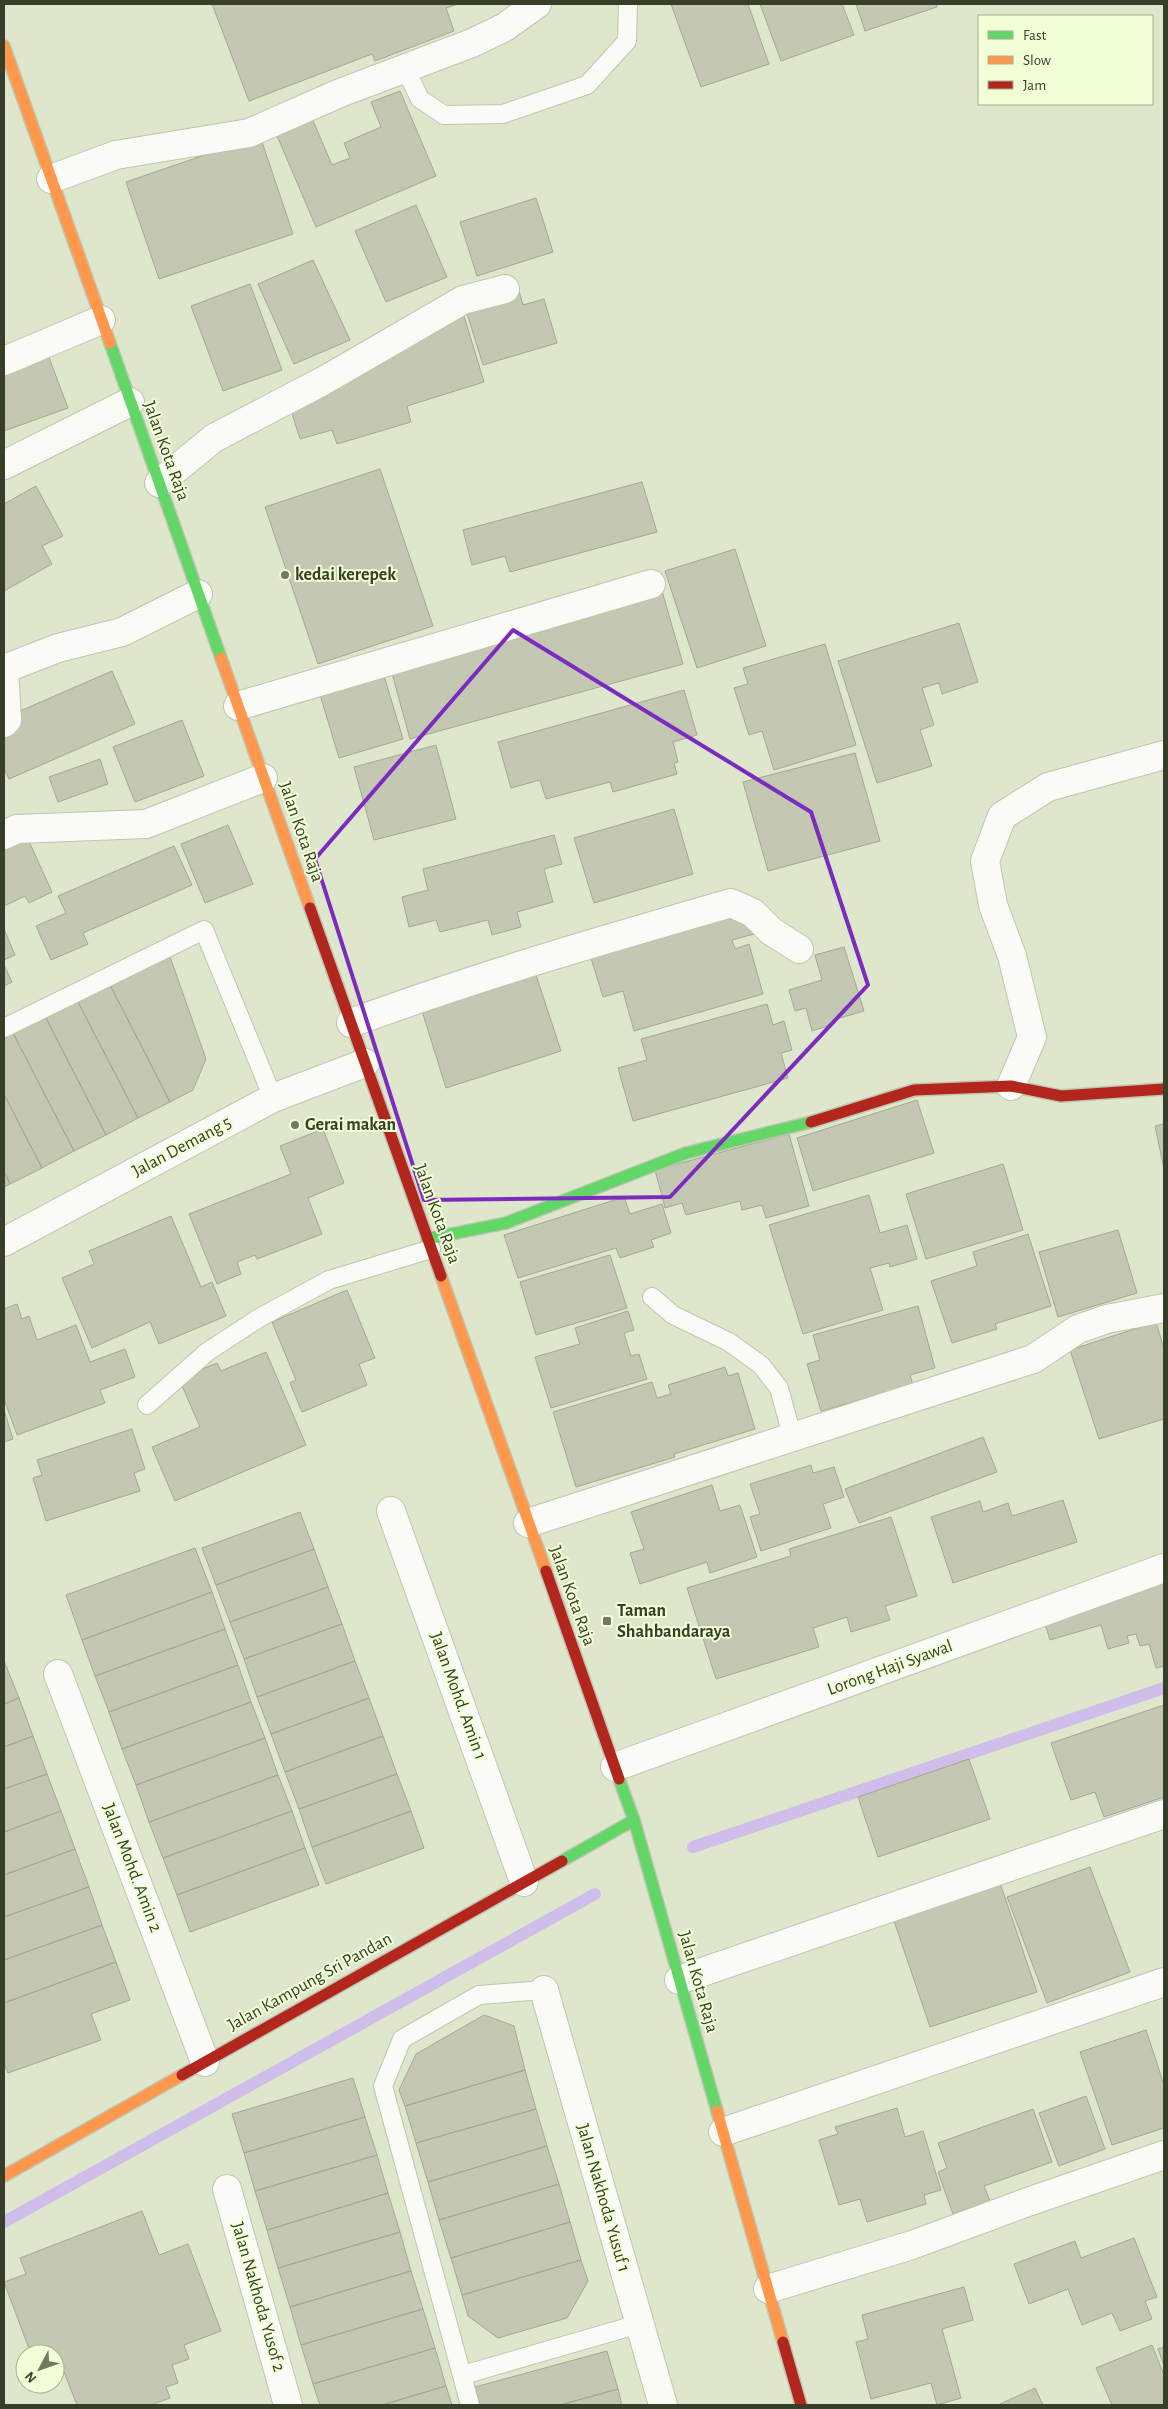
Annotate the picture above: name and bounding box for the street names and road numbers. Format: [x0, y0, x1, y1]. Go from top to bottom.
street label: Jalan Kota Raja [140, 399, 192, 503]
street label: Jalan Kota Raja [275, 780, 327, 884]
street label: Jalan Demang 5 [129, 1113, 235, 1181]
street label: Jalan Kota Raja [411, 1162, 463, 1266]
street label: Jalan Kota Raja [546, 1544, 598, 1648]
street label: Jalan Mohd. Amin 1 [427, 1630, 489, 1762]
street label: Lorong Haji Syawal [825, 1637, 955, 1699]
street label: Jalan Mohd. Amin 2 [99, 1801, 165, 1935]
street label: Jalan Kampung Sri Pandan [225, 1929, 395, 2035]
street label: Jalan Kota Raja [675, 1929, 721, 2035]
street label: Jalan Nakhoda Yusuf 1 [573, 2122, 633, 2274]
street label: Jalan Nakhoda Yusof 2 [228, 2220, 288, 2374]

